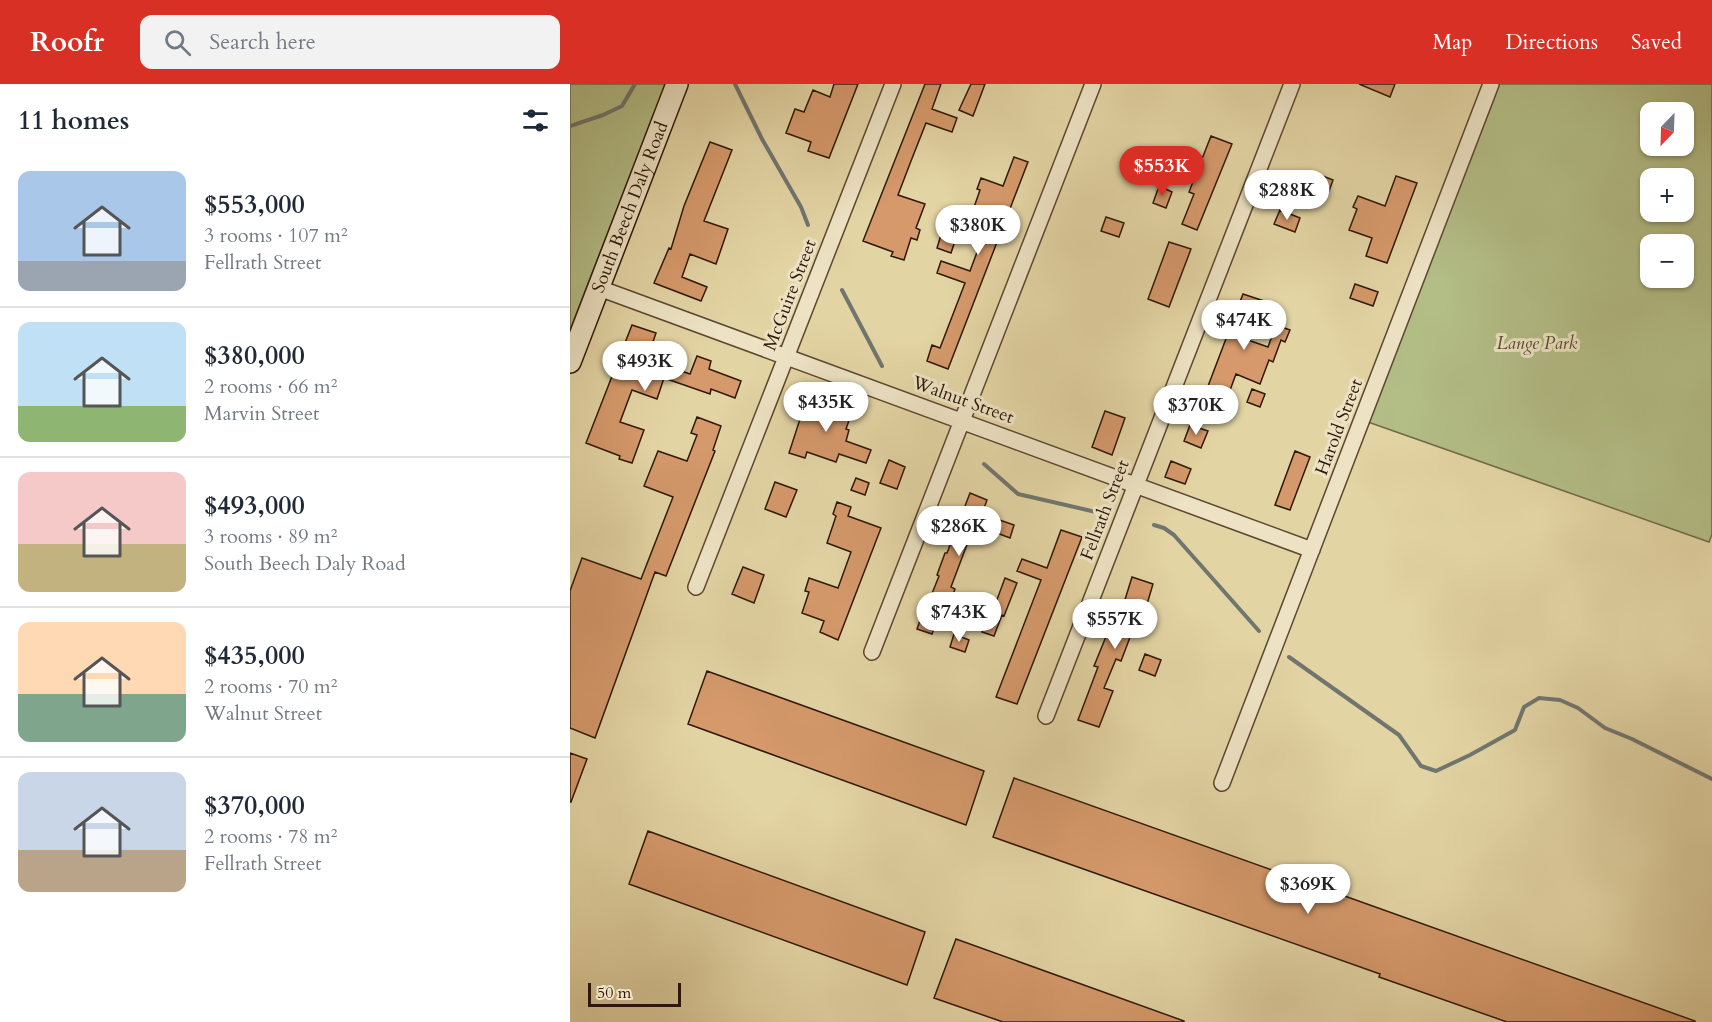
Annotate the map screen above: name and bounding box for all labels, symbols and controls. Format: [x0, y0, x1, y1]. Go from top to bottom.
search box [140, 15, 560, 69]
text: Roofr [30, 23, 104, 61]
icon: search [161, 26, 194, 59]
text: Search here [209, 27, 316, 57]
text: Map [1432, 28, 1472, 57]
text: Directions [1505, 28, 1598, 57]
text: Saved [1631, 28, 1682, 57]
north arrow [1640, 102, 1694, 156]
map controls [1640, 102, 1694, 288]
text: 11 homes [18, 103, 129, 138]
icon: filters [519, 104, 552, 137]
street label: South Beech Daly Road [585, 117, 674, 296]
pin: $553K [1120, 146, 1204, 197]
text: $553K [1133, 152, 1191, 179]
button: + [1640, 168, 1694, 222]
pin: $288K [1245, 170, 1329, 221]
text: $288K [1258, 176, 1316, 203]
text: $553,000 [204, 187, 305, 222]
icon: home [66, 195, 138, 267]
pin: $380K [936, 205, 1020, 256]
text: $380K [949, 211, 1007, 238]
text: 3 rooms · 107 m² [204, 222, 348, 249]
button: − [1640, 234, 1694, 288]
street label: McGuire Street [757, 236, 823, 354]
text: Fellrath Street [204, 249, 321, 276]
pin: $474K [1202, 300, 1286, 351]
text: $474K [1215, 306, 1273, 333]
park label: Lange Park [1497, 331, 1578, 356]
text: $380,000 [204, 338, 305, 373]
pin: $493K [603, 341, 687, 392]
icon: home [66, 346, 138, 418]
text: $493K [616, 347, 674, 374]
street label: Walnut Street [908, 370, 1017, 430]
text: 2 rooms · 66 m² [204, 373, 337, 400]
street label: Harold Street [1309, 375, 1369, 479]
pin: $435K [784, 382, 868, 433]
pin: $370K [1154, 385, 1238, 436]
text: $435K [797, 388, 855, 415]
text: $370K [1167, 391, 1225, 418]
text: Marvin Street [204, 400, 319, 427]
street label: Fellrath Street [1074, 456, 1136, 564]
text: $493,000 [204, 488, 305, 523]
icon: home [66, 496, 138, 568]
pin: $286K [917, 506, 1001, 557]
text: $286K [930, 512, 988, 539]
text: 3 rooms · 89 m² [204, 523, 337, 550]
text: South Beech Daly Road [204, 550, 406, 577]
pin: $743K [917, 592, 1001, 643]
text: $743K [930, 598, 988, 625]
pin: $557K [1073, 599, 1157, 650]
text: $557K [1086, 605, 1144, 632]
text: $435,000 [204, 638, 305, 673]
icon: home [66, 646, 138, 718]
text: 2 rooms · 70 m² [204, 673, 337, 700]
text: Walnut Street [204, 700, 322, 727]
text: $370,000 [204, 788, 305, 823]
icon: home [66, 796, 138, 868]
text: 2 rooms · 78 m² [204, 823, 337, 850]
text: Fellrath Street [204, 850, 321, 877]
pin: $369K [1266, 864, 1350, 915]
text: $369K [1279, 870, 1337, 897]
scale bar [588, 980, 681, 1008]
text: 50 m [597, 982, 631, 1004]

